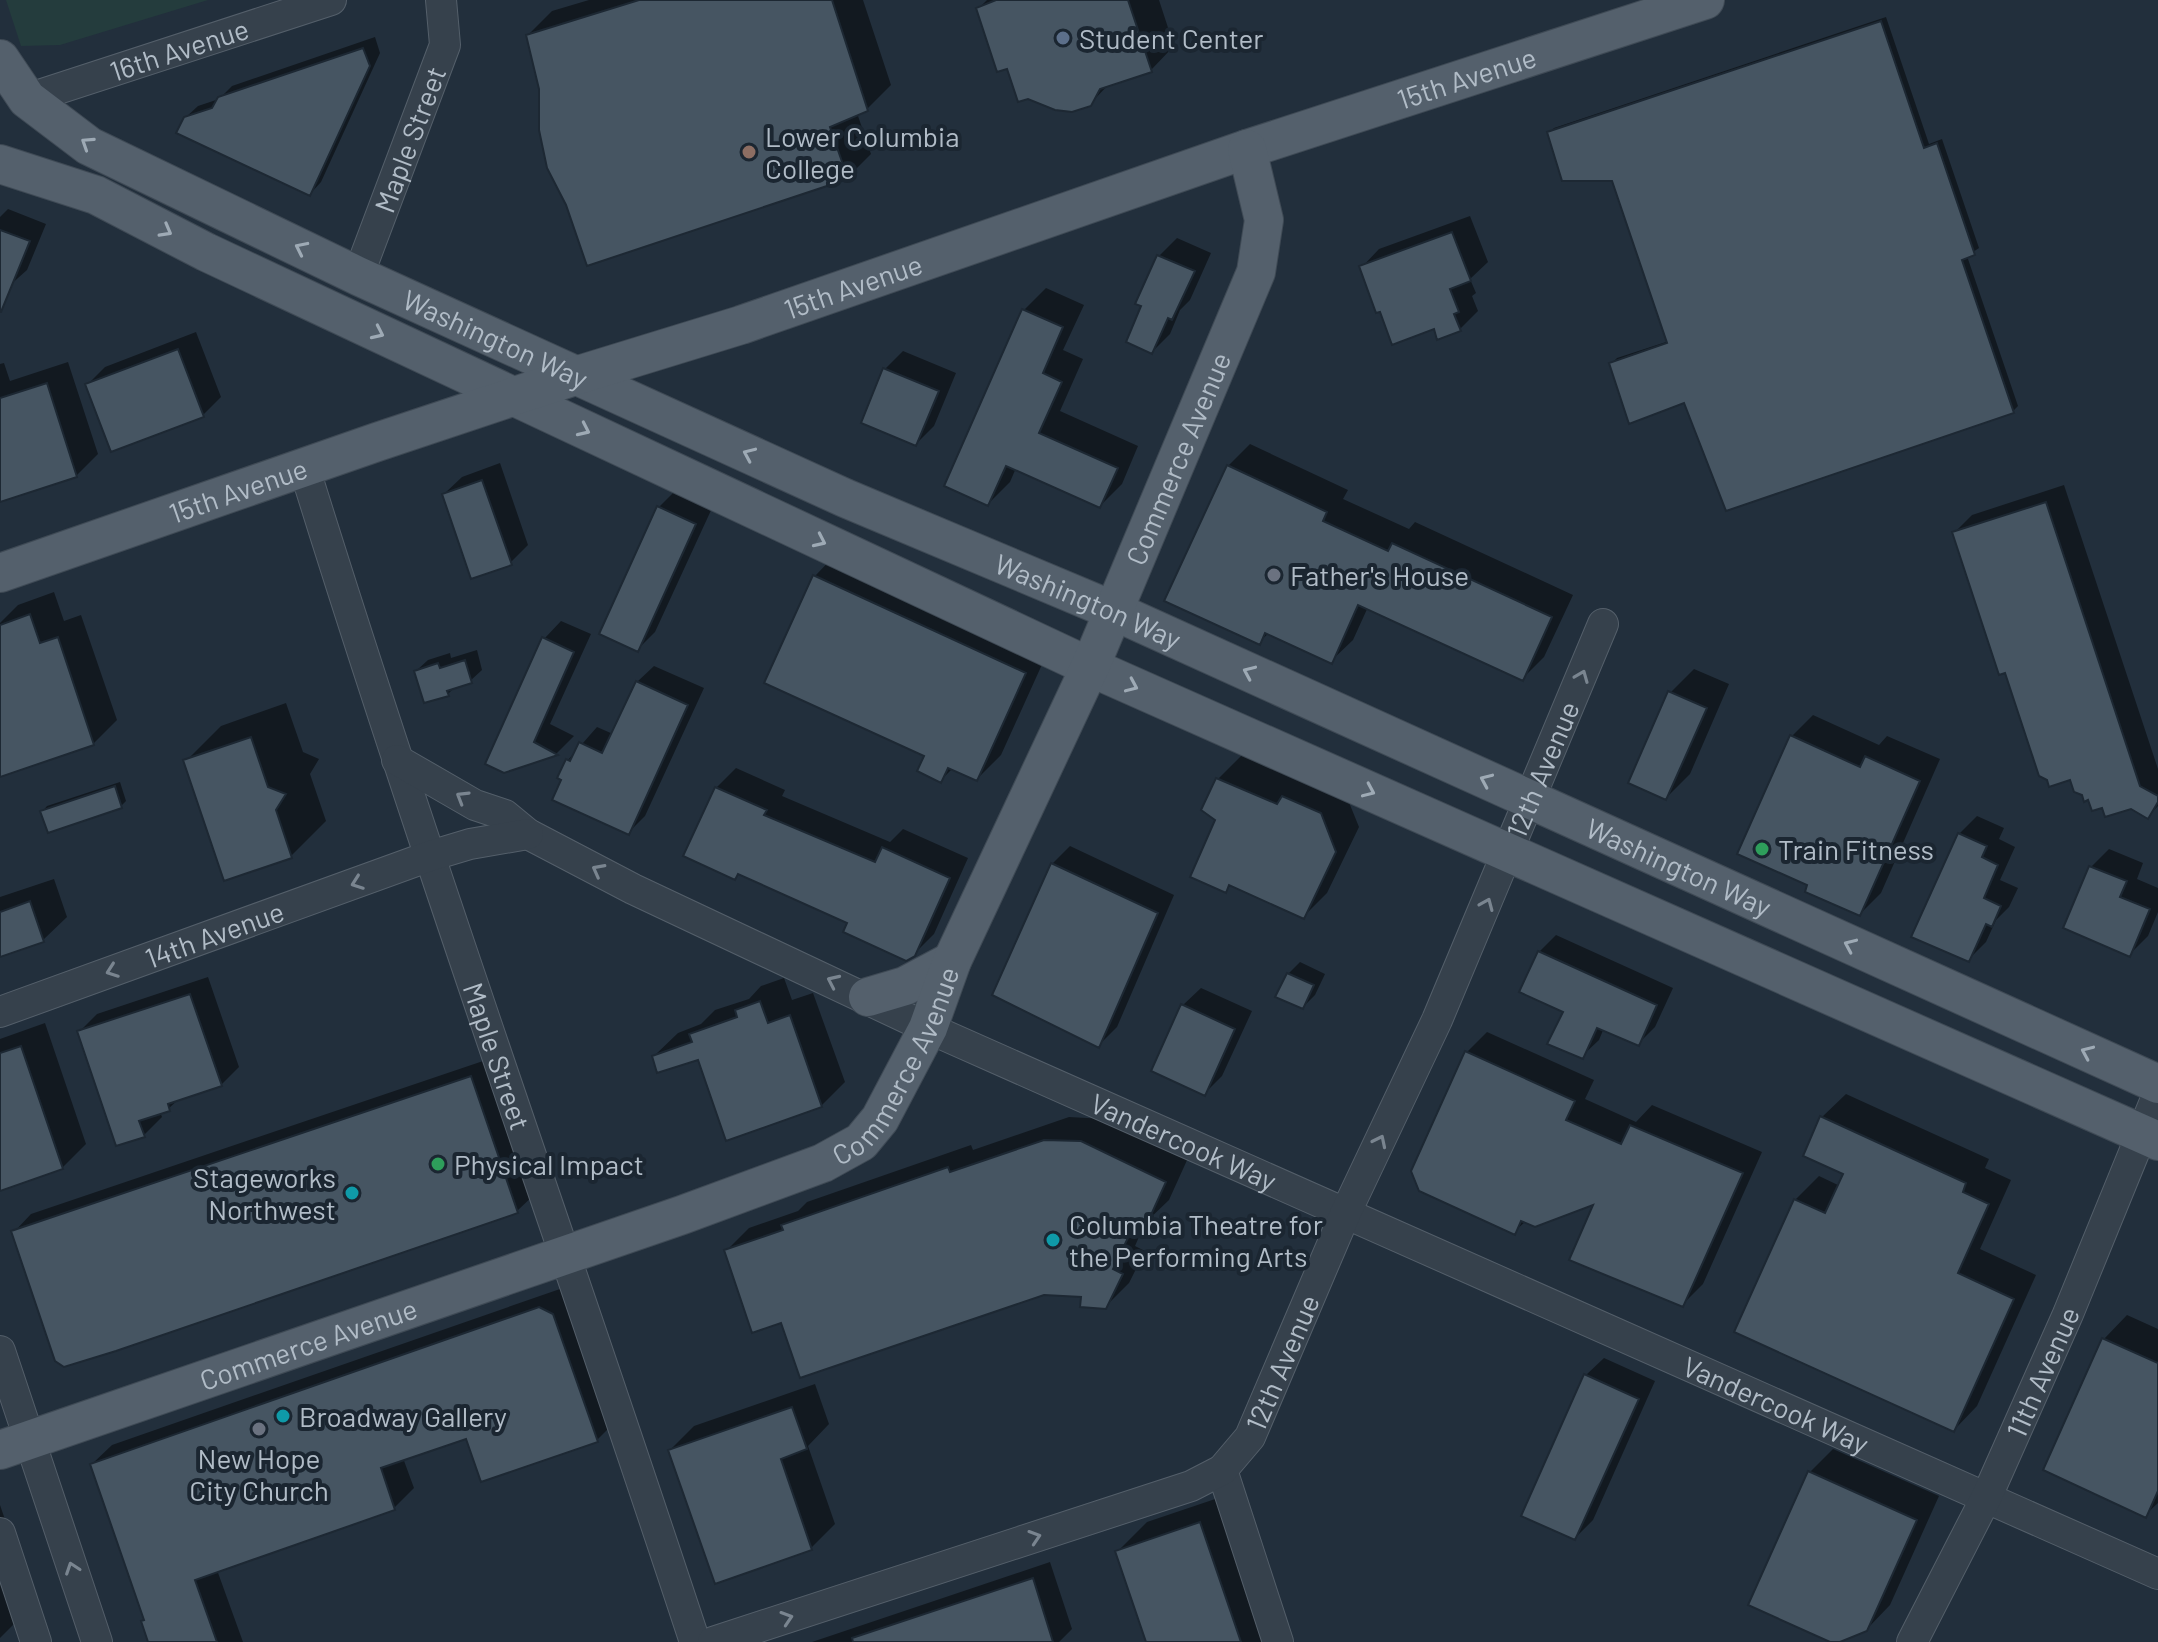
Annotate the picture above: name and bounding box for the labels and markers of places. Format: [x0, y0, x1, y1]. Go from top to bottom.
place label: Student Center [1079, 21, 1264, 55]
marker: Student Center [1054, 29, 1072, 47]
place label: Lower Columbia College [765, 119, 960, 185]
marker: Lower Columbia College [740, 143, 758, 161]
place label: Father's House [1290, 558, 1469, 592]
marker: Father's House [1265, 566, 1283, 584]
place label: Train Fitness [1778, 832, 1934, 866]
marker: Train Fitness [1753, 840, 1771, 858]
place label: Physical Impact [454, 1147, 644, 1181]
marker: Physical Impact [429, 1155, 447, 1173]
place label: Stageworks Northwest [193, 1160, 336, 1226]
marker: Stageworks Northwest [343, 1184, 361, 1202]
place label: Columbia Theatre for the Performing Arts [1069, 1207, 1323, 1273]
marker: Columbia Theatre for the Performing Arts [1044, 1231, 1062, 1249]
place label: Broadway Gallery [299, 1399, 507, 1433]
marker: Broadway Gallery [274, 1407, 292, 1425]
marker: New Hope City Church [250, 1420, 268, 1438]
place label: New Hope City Church [189, 1441, 329, 1507]

